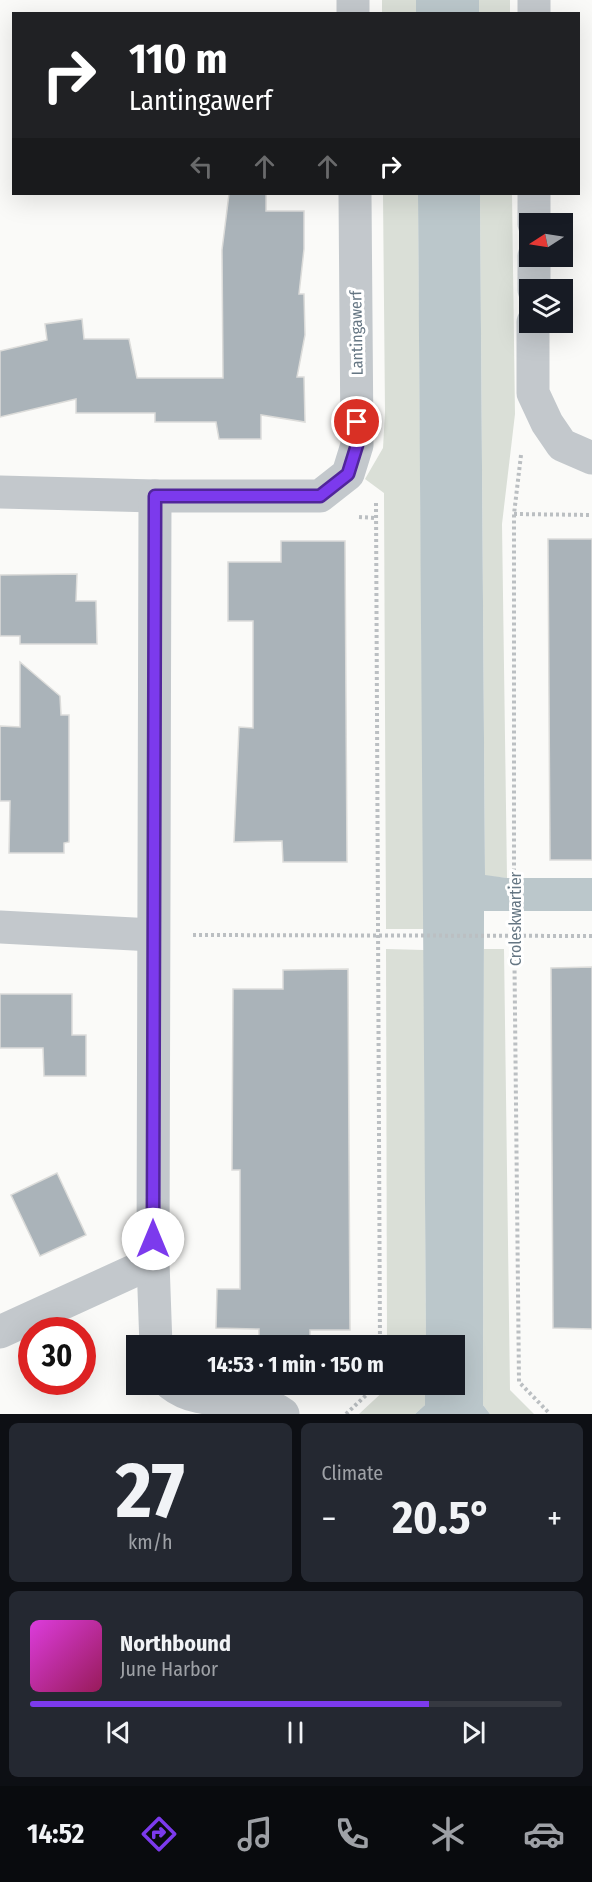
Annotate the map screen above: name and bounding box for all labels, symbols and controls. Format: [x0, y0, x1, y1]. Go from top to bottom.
text: 110 m [129, 34, 228, 84]
icon: right [30, 36, 108, 114]
text: Lantingawerf [129, 85, 272, 117]
icon: left [185, 150, 218, 183]
icon: ahead [248, 150, 281, 183]
icon: ahead [311, 150, 344, 183]
icon: right [374, 150, 407, 183]
north arrow [519, 213, 573, 267]
map controls [519, 213, 573, 333]
button: layers [519, 279, 573, 333]
street label: Lantingawerf [346, 289, 367, 376]
pin [331, 396, 382, 447]
icon: arrive [340, 405, 373, 438]
street label: Croleskwartier [506, 871, 525, 966]
position arrow [121, 1207, 185, 1271]
speed limit sign: 30 [18, 1317, 96, 1395]
text: 14:53 · 1 min · 150 m [207, 1351, 384, 1378]
text: 27 [116, 1444, 185, 1538]
text: Climate [322, 1461, 383, 1485]
text: 20.5° [392, 1491, 491, 1545]
text: − [322, 1499, 336, 1539]
text: + [547, 1499, 562, 1539]
text: km/h [128, 1530, 173, 1554]
text: Northbound [120, 1630, 231, 1657]
text: June Harbor [120, 1657, 218, 1681]
icon: previous [102, 1716, 135, 1749]
icon: pause [279, 1716, 312, 1749]
icon: next [457, 1716, 490, 1749]
icon: directions [138, 1813, 180, 1855]
icon: music [234, 1813, 276, 1855]
icon: phone [331, 1813, 373, 1855]
icon: climate [427, 1813, 469, 1855]
icon: car [523, 1813, 565, 1855]
text: 14:52 [27, 1818, 84, 1850]

